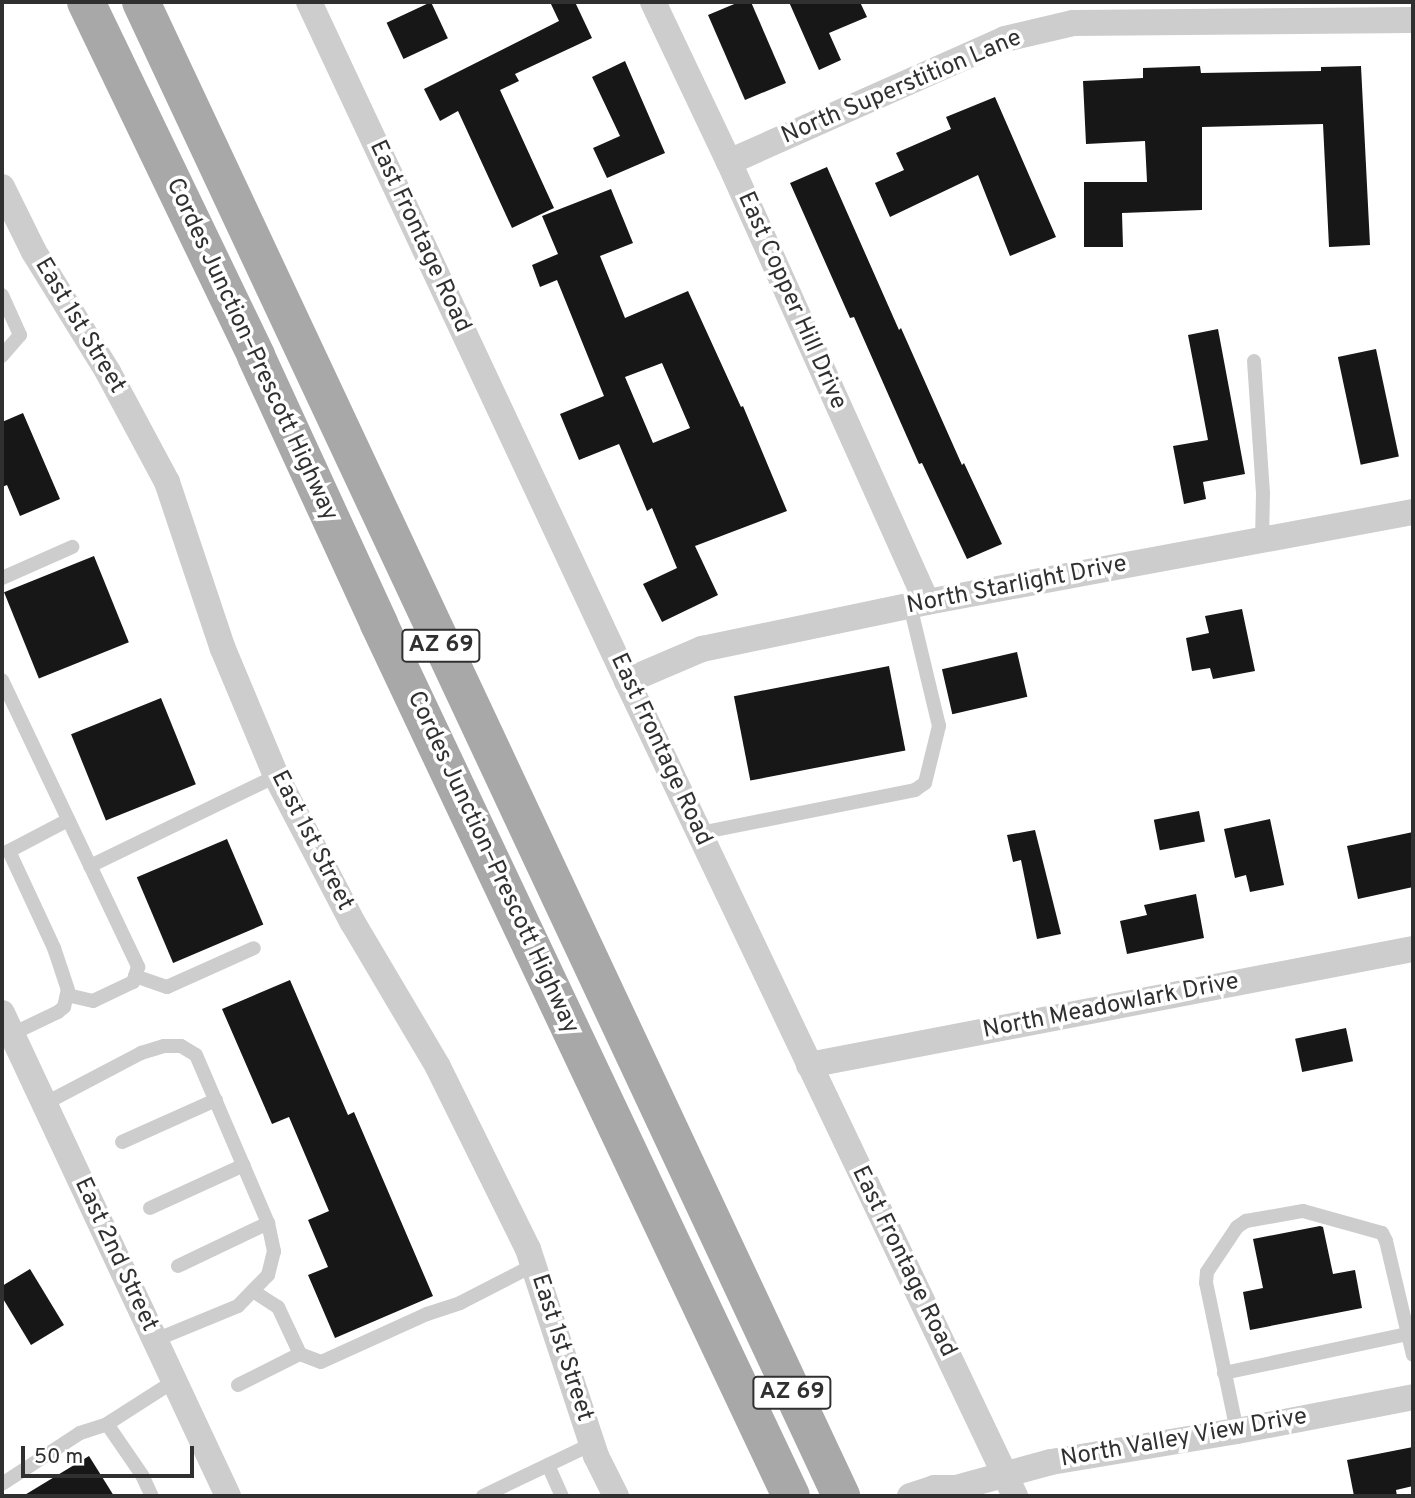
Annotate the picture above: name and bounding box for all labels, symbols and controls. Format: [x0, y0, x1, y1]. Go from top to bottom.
street label: North Superstition Lane [778, 24, 1026, 152]
street label: East Frontage Road [362, 136, 476, 338]
street label: Cordes Junction–Prescott Highway [159, 174, 343, 526]
street label: East Copper Hill Drive [730, 188, 852, 414]
street label: East 1st Street [27, 253, 131, 399]
street label: North Starlight Drive [905, 551, 1129, 621]
road number: AZ 69 [401, 626, 481, 666]
street label: East Frontage Road [603, 649, 717, 851]
street label: Cordes Junction–Prescott Highway [400, 687, 584, 1039]
street label: East 1st Street [263, 766, 359, 916]
street label: North Meadowlark Drive [980, 968, 1242, 1046]
street label: East Frontage Road [844, 1162, 962, 1362]
street label: East 2nd Street [67, 1174, 163, 1336]
street label: East 1st Street [524, 1271, 598, 1425]
road number: AZ 69 [752, 1374, 832, 1412]
street label: North Valley View Drive [1058, 1403, 1310, 1475]
scale bar [24, 1432, 198, 1476]
text: 50 m [34, 1444, 83, 1471]

